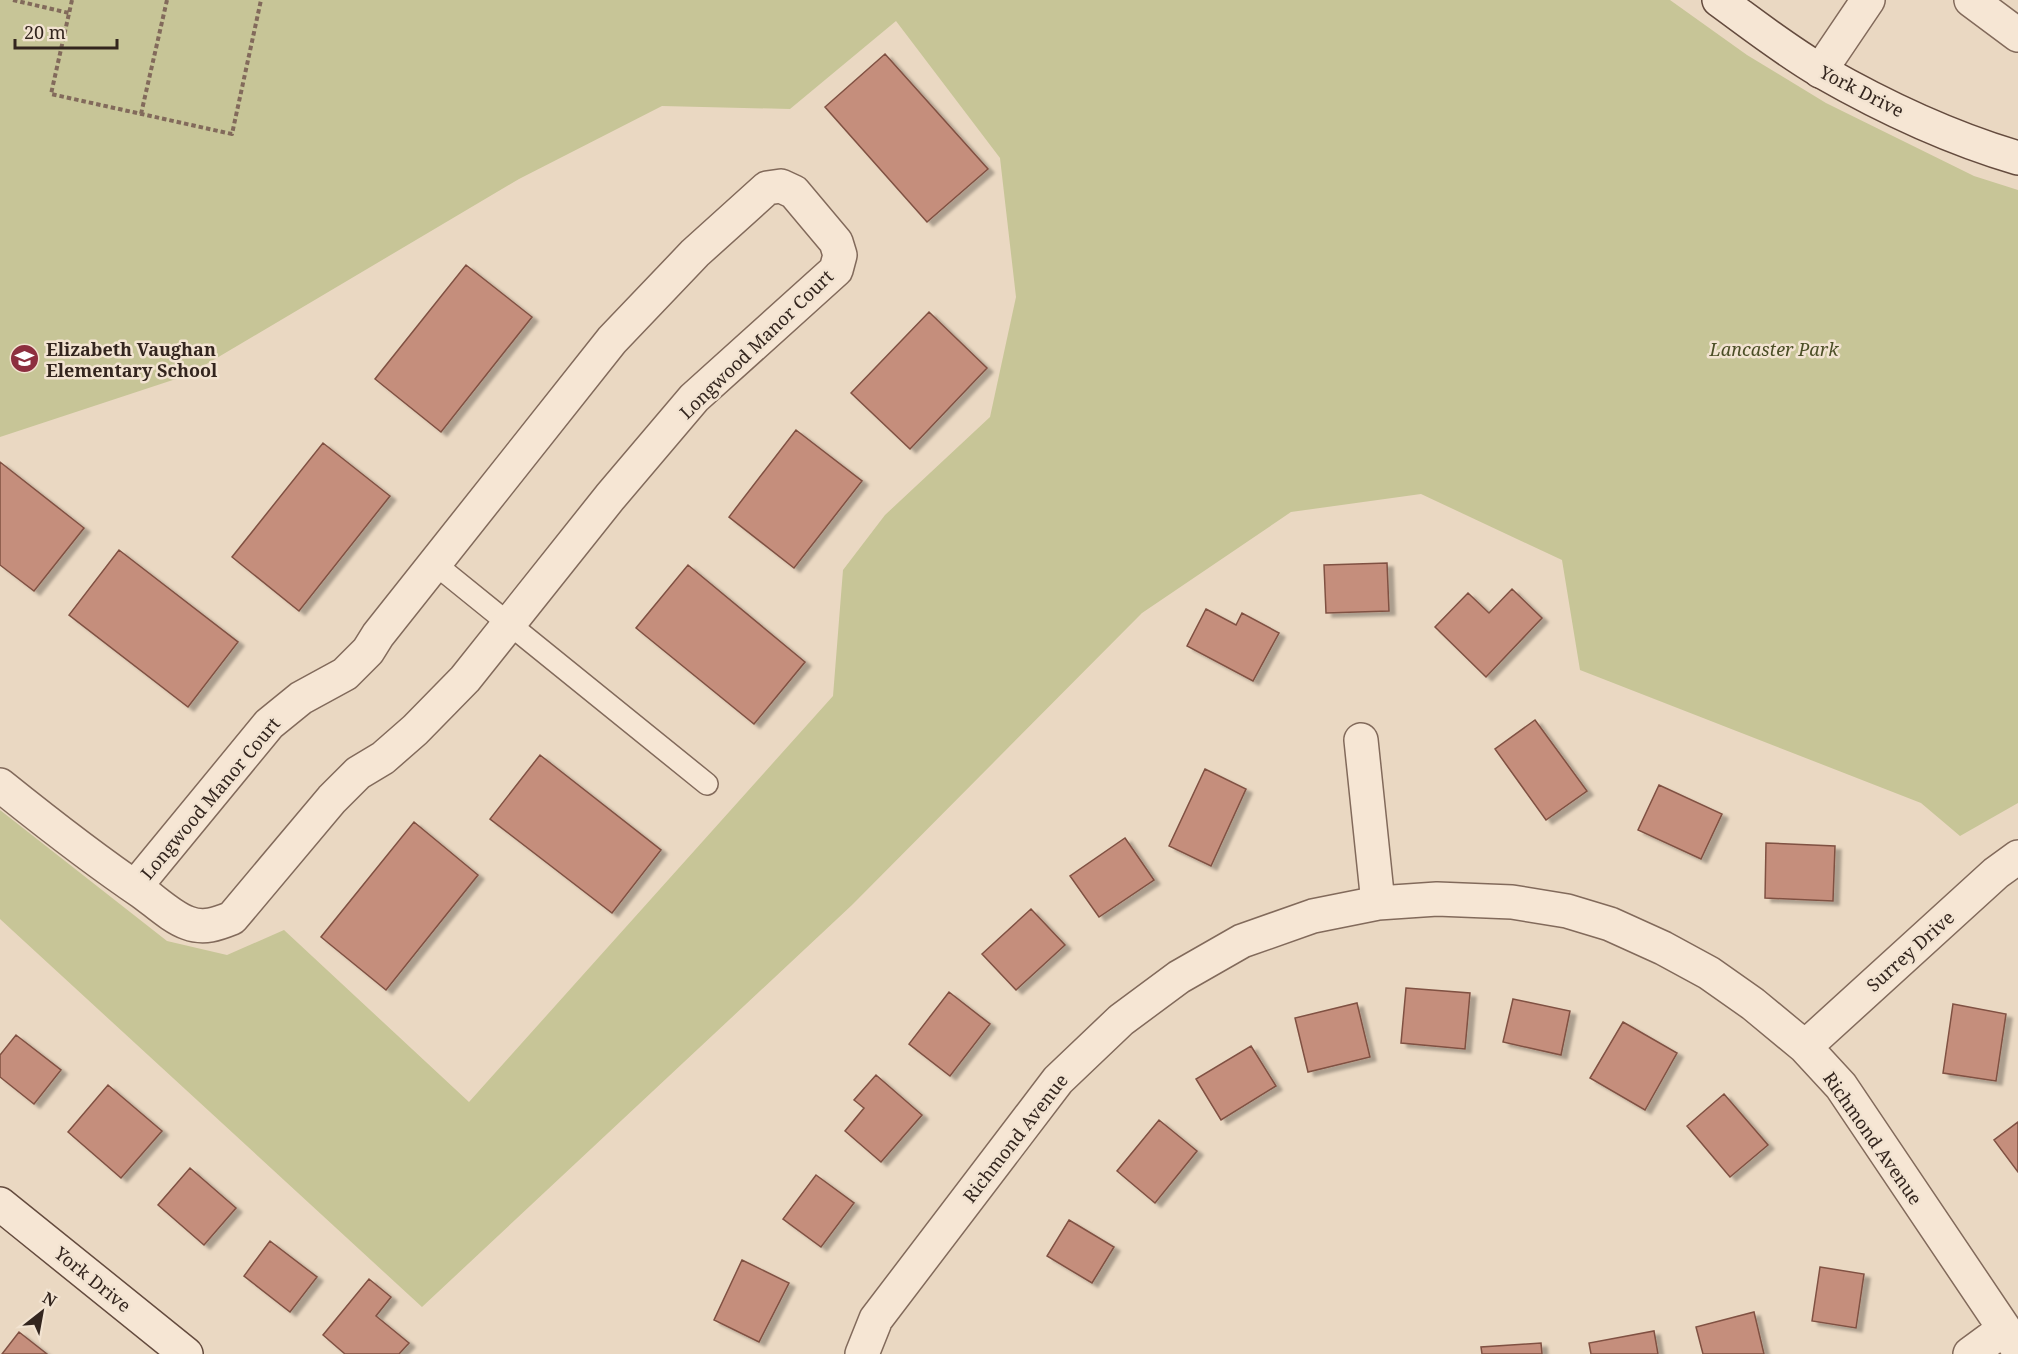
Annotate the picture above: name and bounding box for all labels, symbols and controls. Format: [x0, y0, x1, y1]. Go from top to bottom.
scale bar [15, 12, 117, 50]
text: 20 m [24, 20, 66, 44]
street label: York Drive [1815, 59, 1908, 122]
street label: Longwood Manor Court [674, 264, 838, 424]
place label: Elizabeth Vaughan Elementary School [46, 337, 218, 382]
park label: Lancaster Park [1709, 337, 1839, 361]
school or university icon: Elizabeth Vaughan Elementary School [9, 343, 41, 375]
street label: Longwood Manor Court [135, 712, 285, 884]
street label: Surrey Drive [1861, 905, 1959, 997]
street label: Richmond Avenue [1818, 1067, 1928, 1209]
street label: Richmond Avenue [957, 1069, 1073, 1207]
street label: York Drive [49, 1240, 136, 1317]
north arrow [12, 1282, 72, 1342]
text: N [39, 1286, 61, 1312]

